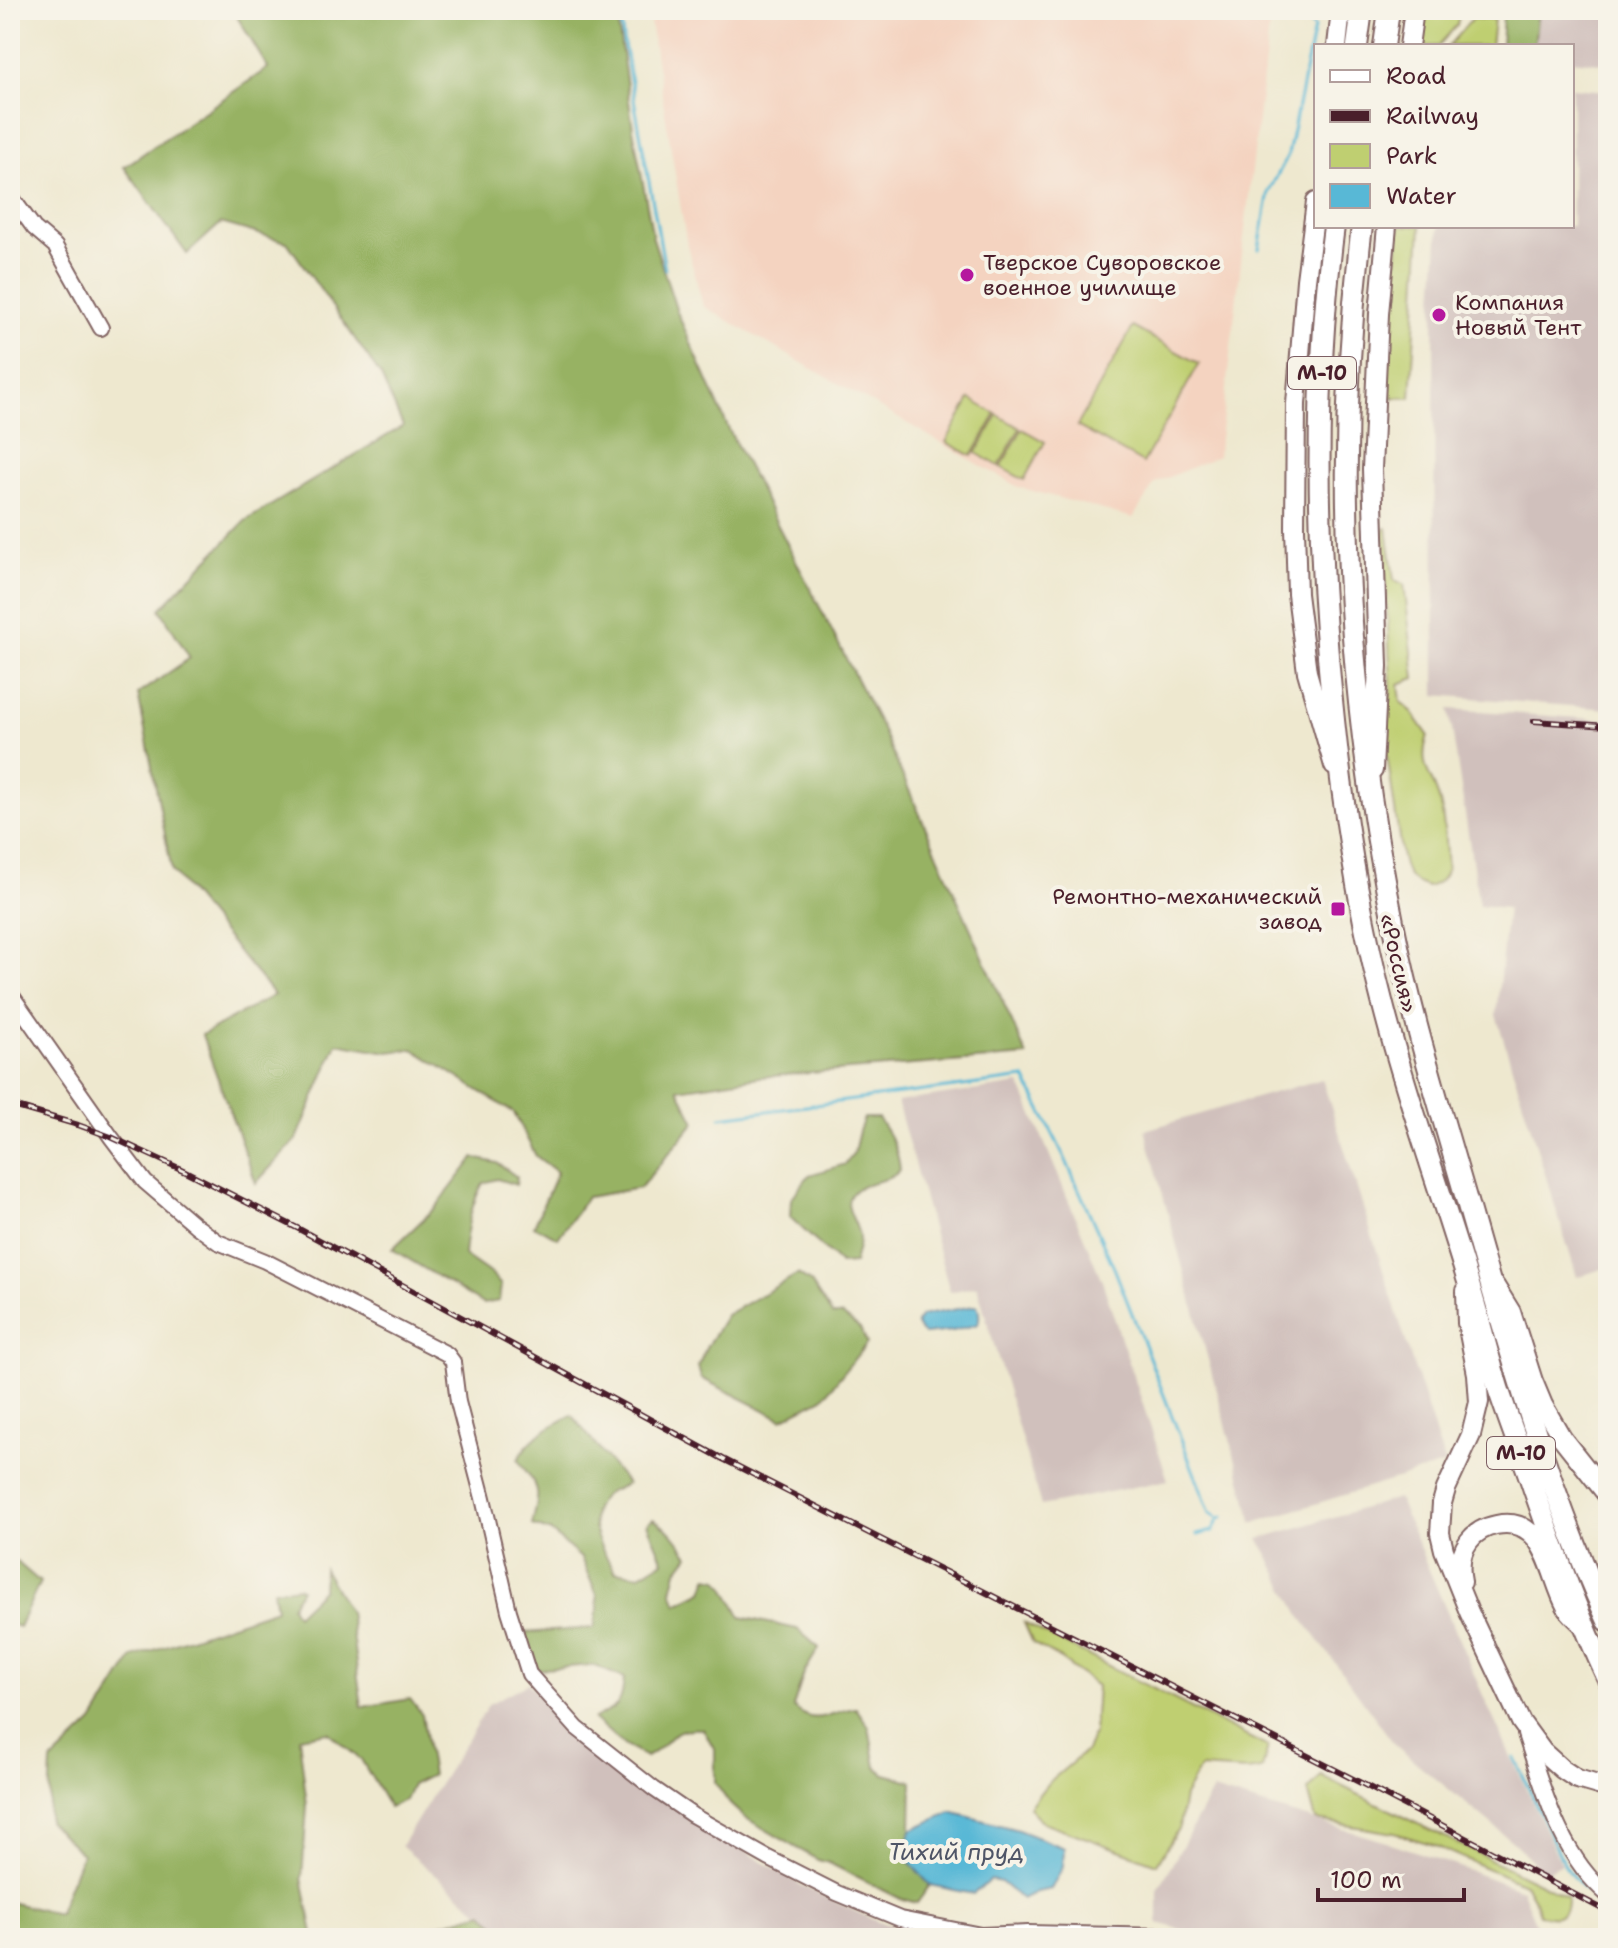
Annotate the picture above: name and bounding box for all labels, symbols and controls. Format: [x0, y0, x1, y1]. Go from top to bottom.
legend [1314, 44, 1574, 228]
text: Road [1386, 60, 1446, 92]
text: Railway [1386, 100, 1479, 132]
text: Park [1386, 140, 1438, 172]
text: Water [1386, 180, 1457, 212]
place label: Тверское Суворовское военное училище [983, 248, 1221, 302]
marker: Тверское Суворовское военное училище [958, 266, 976, 284]
place label: Компания Новый Тент [1455, 288, 1582, 342]
marker: Компания Новый Тент [1430, 306, 1448, 324]
road number: М-10 [1288, 357, 1356, 389]
place label: Ремонтно-механический завод [1052, 882, 1322, 936]
marker: Ремонтно-механический завод [1329, 900, 1347, 918]
street label: «Россия» [1373, 911, 1424, 1016]
road number: М-10 [1487, 1437, 1555, 1469]
water label: Тихий пруд [888, 1836, 1024, 1868]
scale bar [1318, 1852, 1464, 1902]
text: 100 m [1330, 1864, 1402, 1896]

